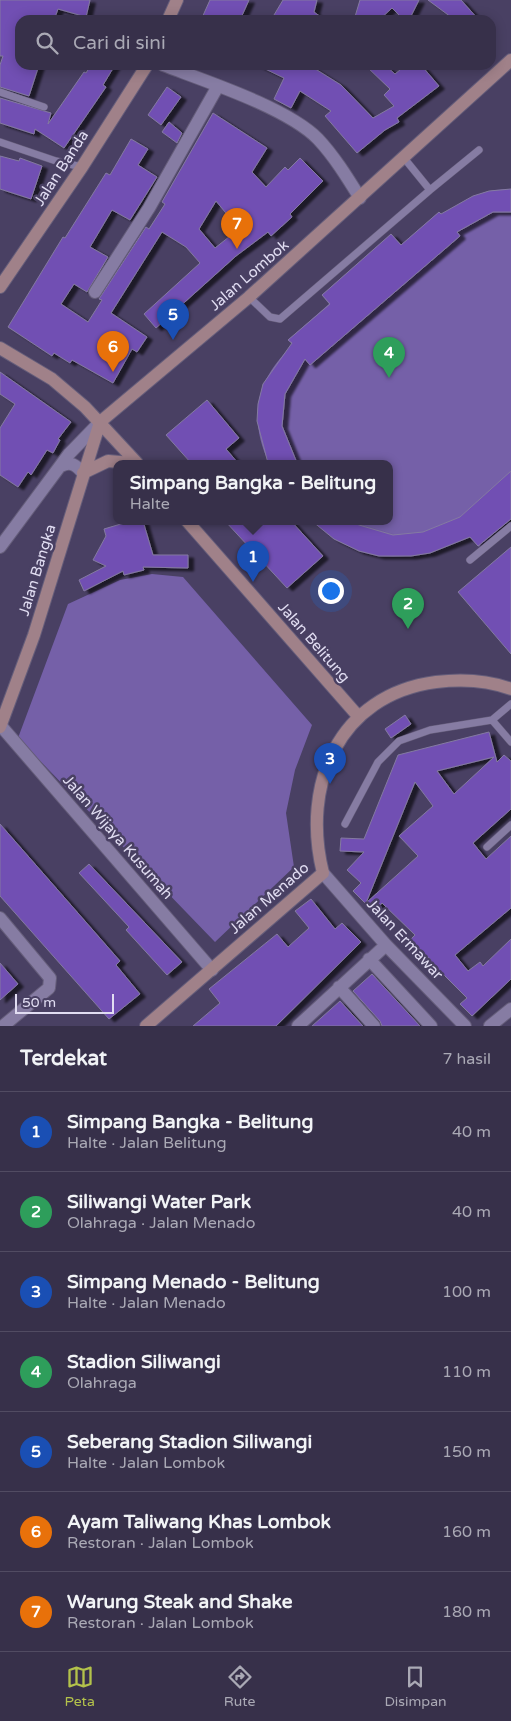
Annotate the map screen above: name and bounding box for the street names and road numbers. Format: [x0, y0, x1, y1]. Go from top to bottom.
street label: Jalan Banda [30, 127, 92, 209]
street label: Jalan Lombok [206, 236, 292, 314]
street label: Jalan Bangka [15, 522, 59, 618]
street label: Jalan Belitung [274, 598, 354, 686]
street label: Jalan Wijaya Kusumah [59, 771, 177, 903]
street label: Jalan Menado [226, 859, 312, 937]
street label: Jalan Ermawar [363, 895, 447, 983]

